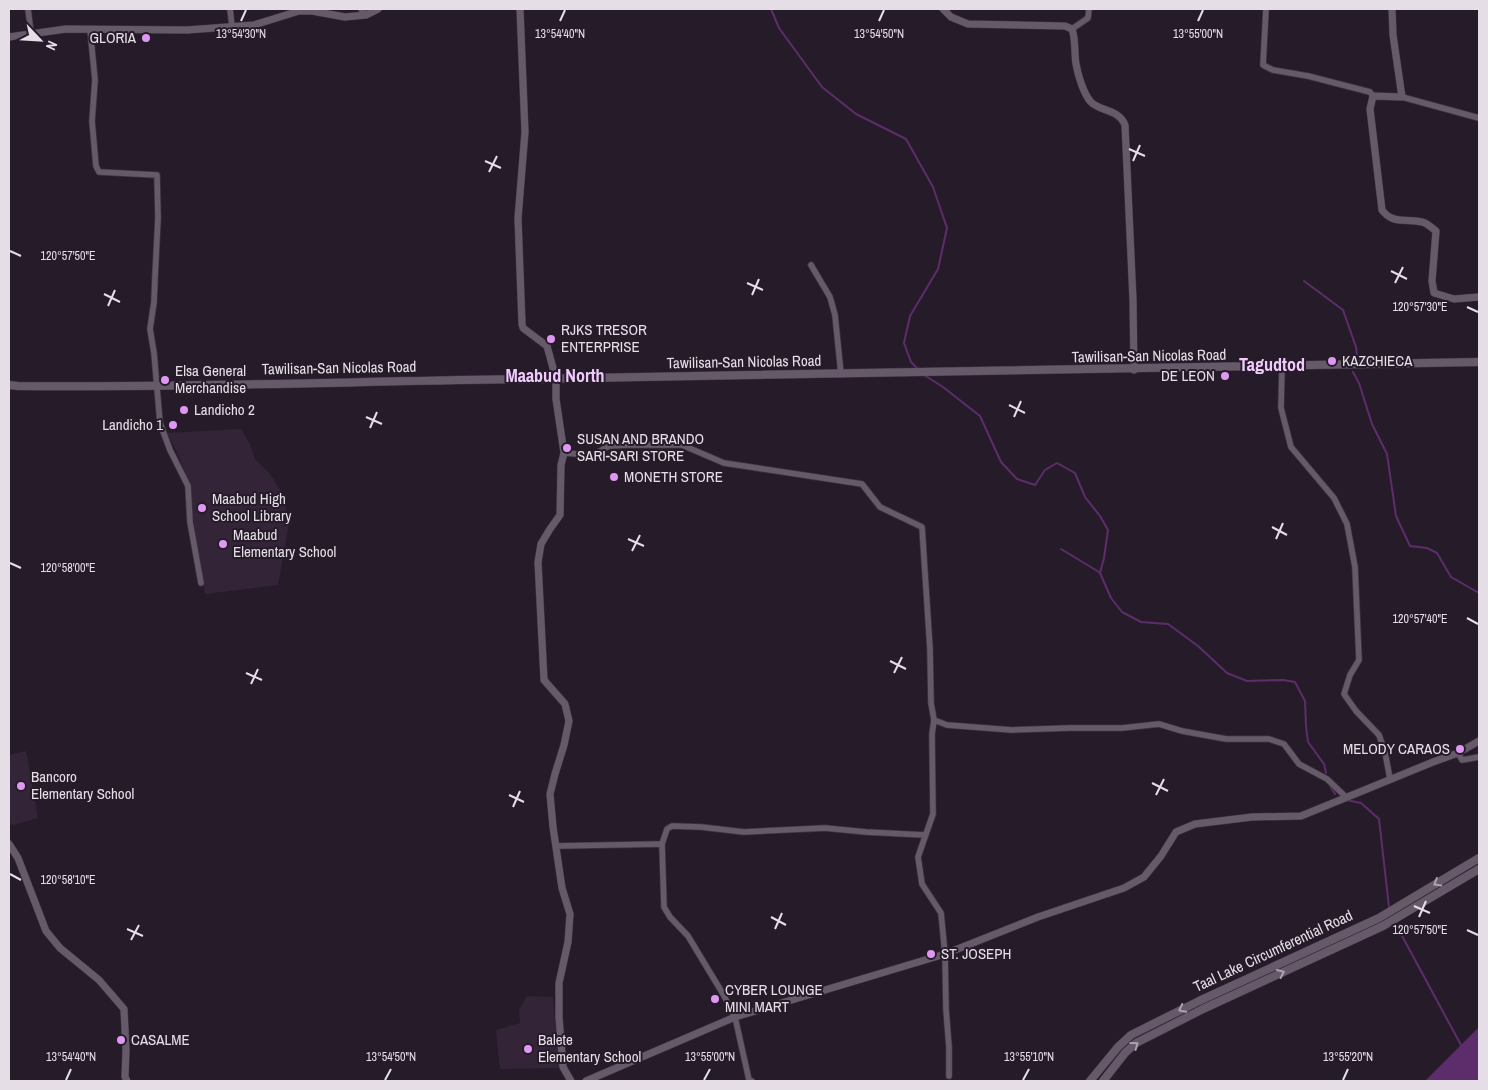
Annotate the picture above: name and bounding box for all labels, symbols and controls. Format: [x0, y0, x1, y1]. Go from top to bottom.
north arrow [15, 15, 65, 65]
text: 13°54'30"N [216, 26, 266, 42]
text: 13°54'40"N [535, 26, 585, 42]
text: 13°54'50"N [854, 26, 904, 42]
text: 13°55'00"N [1173, 26, 1223, 42]
place label: GLORIA [90, 27, 137, 48]
marker: GLORIA [140, 32, 152, 44]
text: N [42, 38, 62, 53]
text: 120°57'50"E [40, 248, 96, 264]
text: 120°57'30"E [1392, 299, 1448, 315]
place label: RJKS TRESOR ENTERPRISE [561, 319, 647, 357]
marker: RJKS TRESOR ENTERPRISE [545, 333, 557, 345]
street label: Tawilisan-San Nicolas Road [1071, 344, 1227, 367]
street label: Tawilisan-San Nicolas Road [666, 350, 822, 373]
place label: KAZCHIECA [1342, 350, 1413, 371]
district label: Tagudtod [1239, 352, 1305, 377]
marker: KAZCHIECA [1326, 355, 1338, 367]
street label: Tawilisan-San Nicolas Road [261, 356, 417, 379]
place label: Elsa General Merchandise [175, 360, 246, 398]
district label: Maabud North [505, 363, 605, 388]
place label: DE LEON [1161, 365, 1215, 386]
marker: DE LEON [1219, 370, 1231, 382]
marker: Elsa General Merchandise [159, 374, 171, 386]
place label: Landicho 2 [194, 399, 255, 420]
marker: Landicho 2 [178, 404, 190, 416]
place label: Landicho 1 [102, 414, 163, 435]
marker: Landicho 1 [167, 419, 179, 431]
place label: SUSAN AND BRANDO SARI-SARI STORE [577, 428, 704, 466]
marker: SUSAN AND BRANDO SARI-SARI STORE [561, 442, 573, 454]
place label: MONETH STORE [624, 466, 723, 487]
marker: MONETH STORE [608, 471, 620, 483]
place label: Maabud High School Library [212, 488, 292, 526]
marker: Maabud High School Library [196, 502, 208, 514]
place label: Maabud Elementary School [233, 524, 336, 562]
marker: Maabud Elementary School [217, 538, 229, 550]
text: 120°58'00"E [40, 560, 96, 576]
text: 120°57'40"E [1392, 611, 1448, 627]
place label: MELODY CARAOS [1343, 738, 1450, 759]
marker: MELODY CARAOS [1454, 743, 1466, 755]
place label: Bancoro Elementary School [31, 766, 134, 804]
marker: Bancoro Elementary School [15, 780, 27, 792]
text: 120°58'10"E [40, 872, 96, 888]
one-way arrow [1434, 877, 1443, 887]
street label: Taal Lake Circumferential Road [1190, 904, 1356, 997]
text: 120°57'50"E [1392, 922, 1448, 938]
place label: ST. JOSEPH [941, 943, 1011, 964]
marker: ST. JOSEPH [925, 948, 937, 960]
one-way arrow [1276, 969, 1285, 980]
place label: CYBER LOUNGE MINI MART [725, 979, 823, 1017]
marker: CYBER LOUNGE MINI MART [709, 993, 721, 1005]
one-way arrow [1178, 1003, 1187, 1013]
place label: CASALME [131, 1029, 190, 1050]
place label: Balete Elementary School [538, 1029, 641, 1067]
marker: CASALME [115, 1034, 127, 1046]
one-way arrow [1129, 1042, 1139, 1051]
marker: Balete Elementary School [522, 1043, 534, 1055]
text: 13°54'40"N [46, 1049, 96, 1065]
text: 13°54'50"N [366, 1049, 416, 1065]
text: 13°55'00"N [685, 1049, 735, 1065]
text: 13°55'10"N [1004, 1049, 1054, 1065]
text: 13°55'20"N [1323, 1049, 1373, 1065]

